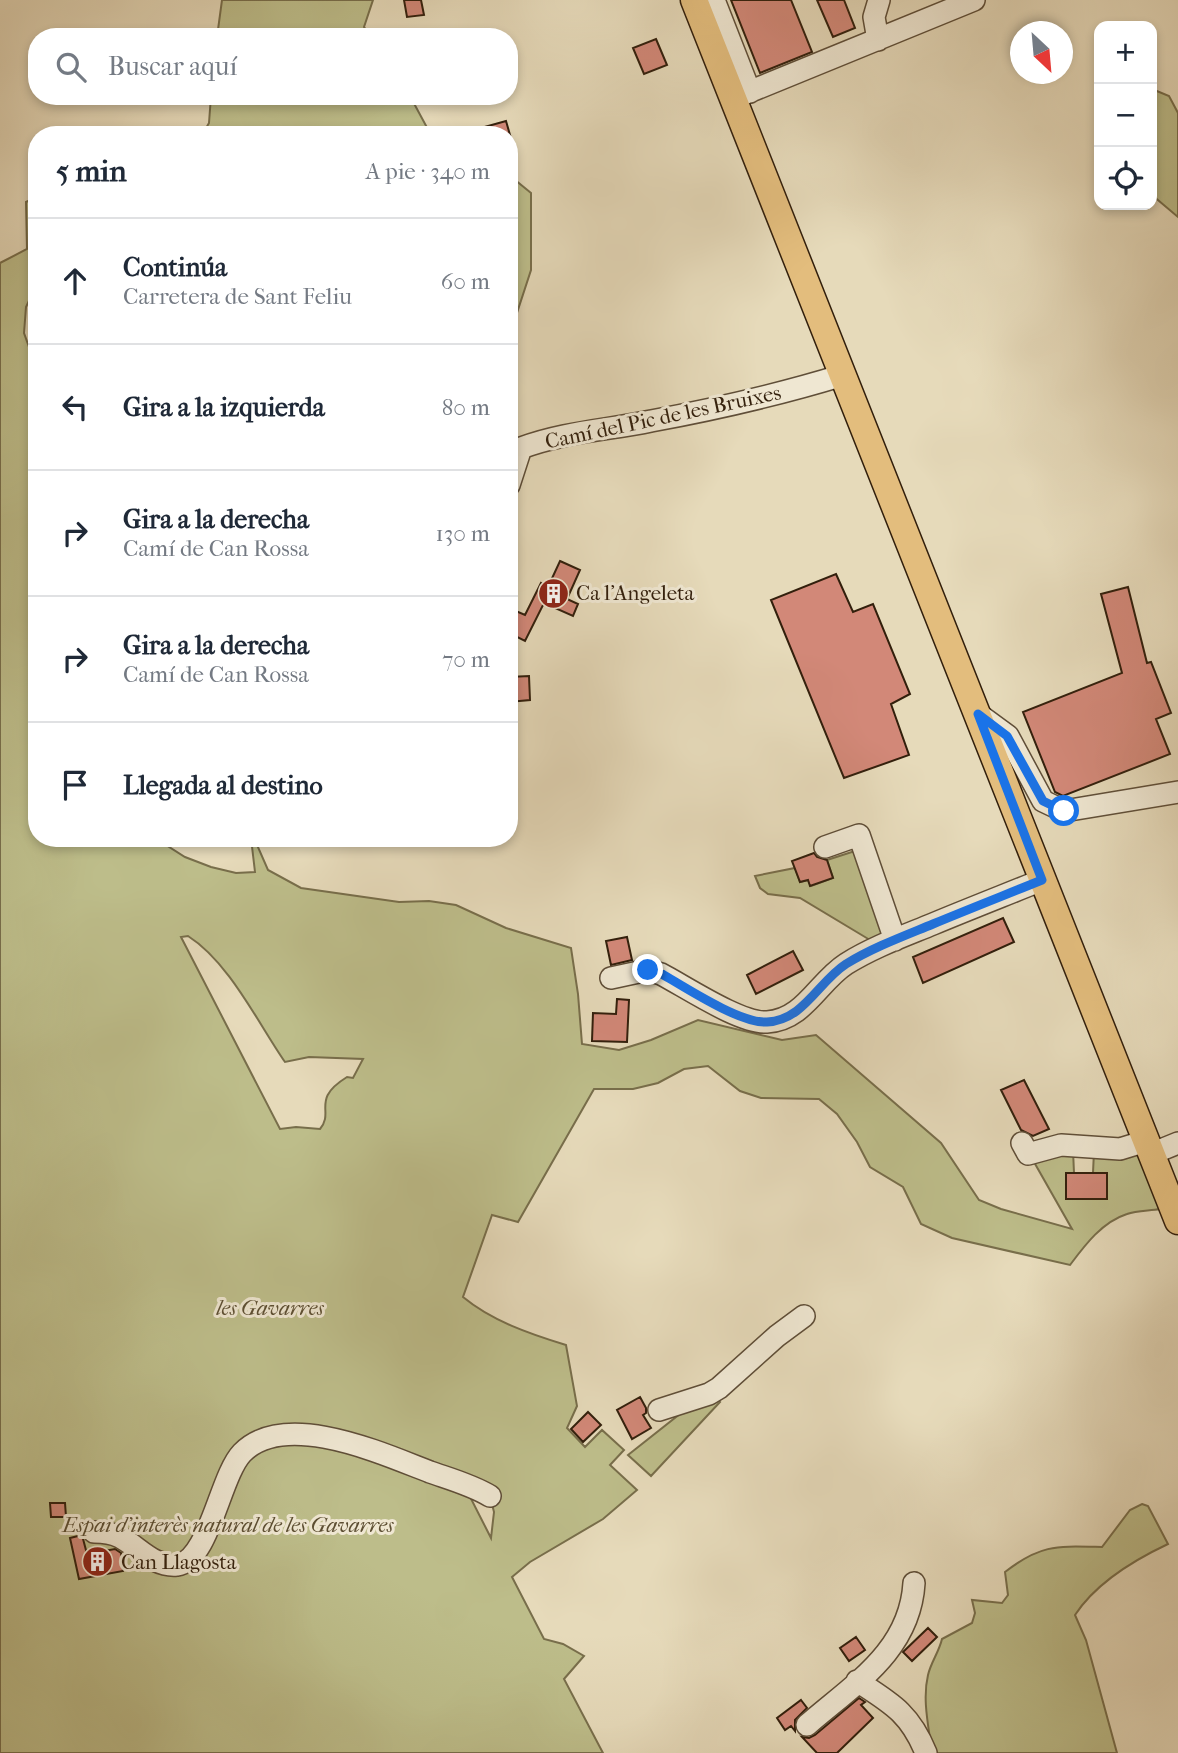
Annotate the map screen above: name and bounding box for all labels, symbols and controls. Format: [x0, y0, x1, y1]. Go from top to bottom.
north arrow [1010, 21, 1073, 84]
map controls [1094, 21, 1157, 210]
button: + [1094, 21, 1157, 84]
search box [28, 28, 518, 105]
icon: search [52, 48, 90, 86]
text: Buscar aquí [108, 51, 237, 82]
button: − [1094, 84, 1157, 147]
button: locate [1094, 147, 1157, 210]
text: 5 min [56, 154, 127, 189]
text: A pie · 340 m [366, 158, 490, 185]
text: Continúa [123, 252, 227, 283]
icon: ahead [56, 262, 94, 300]
text: 60 m [441, 268, 490, 295]
text: Carretera de Sant Feliu [123, 283, 352, 310]
street label: Camí del Pic de les Bruixes [543, 380, 783, 454]
icon: left [56, 388, 94, 426]
text: Gira a la izquierda [123, 392, 325, 423]
text: 80 m [442, 394, 490, 421]
text: Gira a la derecha [123, 504, 309, 535]
icon: right [56, 514, 94, 552]
text: 130 m [436, 520, 490, 547]
text: Camí de Can Rossa [123, 535, 309, 562]
building icon: Ca l'Angeleta [536, 576, 570, 610]
place label: Ca l'Angeleta [576, 581, 695, 605]
text: Gira a la derecha [123, 630, 309, 661]
icon: right [56, 640, 94, 678]
text: 70 m [442, 646, 490, 673]
text: Camí de Can Rossa [123, 661, 309, 688]
icon: arrive [56, 766, 94, 804]
text: Llegada al destino [123, 770, 323, 801]
route start [1048, 795, 1079, 826]
route end [632, 954, 663, 985]
park label: les Gavarres [215, 1296, 324, 1320]
park label: Espai d'interès natural de les Gavarres [61, 1513, 394, 1537]
building icon: Can Llagosta [81, 1545, 115, 1579]
place label: Can Llagosta [121, 1550, 237, 1574]

